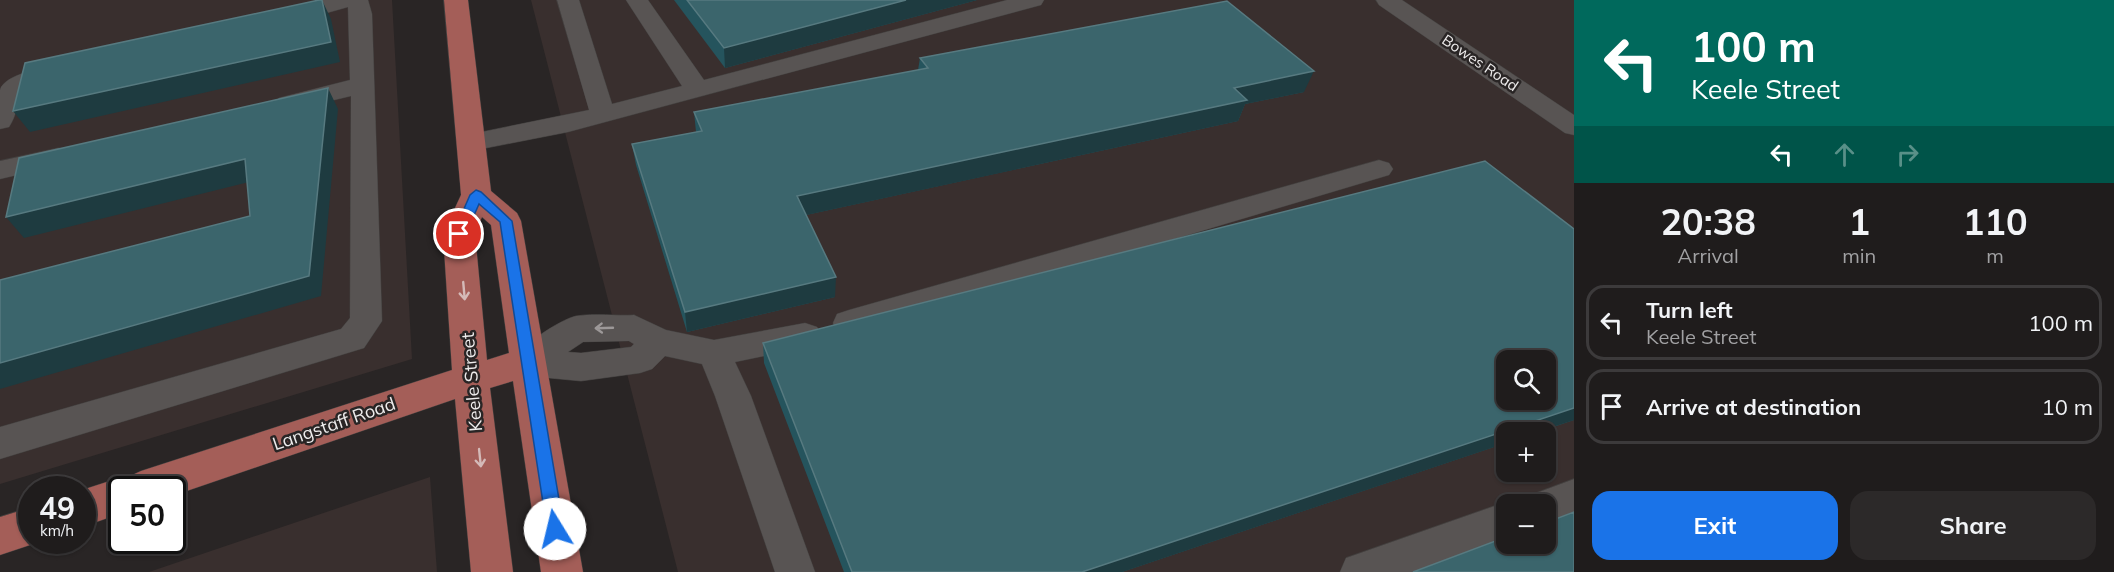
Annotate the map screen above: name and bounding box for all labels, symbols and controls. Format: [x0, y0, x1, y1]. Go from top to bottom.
text: 100 m [1691, 20, 1816, 73]
icon: left [1592, 24, 1670, 102]
street label: Bowes Road [1439, 30, 1522, 95]
text: Keele Street [1691, 72, 1840, 106]
icon: left [1765, 138, 1798, 171]
icon: ahead [1828, 138, 1861, 171]
icon: right [1891, 138, 1924, 171]
text: 20:38 [1660, 199, 1756, 244]
text: 1 [1848, 199, 1870, 244]
text: 110 [1963, 199, 2028, 244]
pin [433, 208, 484, 259]
icon: arrive [442, 217, 475, 250]
text: Arrival [1678, 243, 1739, 268]
text: min [1842, 243, 1876, 268]
text: m [1986, 243, 2004, 268]
one-way arrow [459, 281, 470, 301]
text: Turn left [1646, 296, 1733, 324]
icon: left [1595, 306, 1628, 339]
text: 100 m [2028, 309, 2093, 337]
one-way arrow [595, 323, 615, 334]
text: Keele Street [1646, 324, 1756, 349]
street label: Keele Street [456, 332, 487, 433]
map controls [1496, 350, 1556, 554]
button: search [1496, 350, 1556, 410]
icon: arrive [1595, 390, 1628, 423]
street label: Langstaff Road [269, 392, 398, 455]
text: Arrive at destination [1646, 393, 1861, 421]
text: 10 m [2042, 393, 2093, 421]
button: + [1496, 422, 1556, 482]
one-way arrow [475, 447, 486, 467]
speed limit sign: 50 [108, 476, 186, 554]
text: 49 [39, 489, 75, 527]
button: Exit [1592, 491, 1838, 560]
button: Share [1850, 491, 2096, 560]
button: − [1496, 494, 1556, 554]
position arrow [523, 497, 587, 561]
text: km/h [40, 521, 74, 540]

